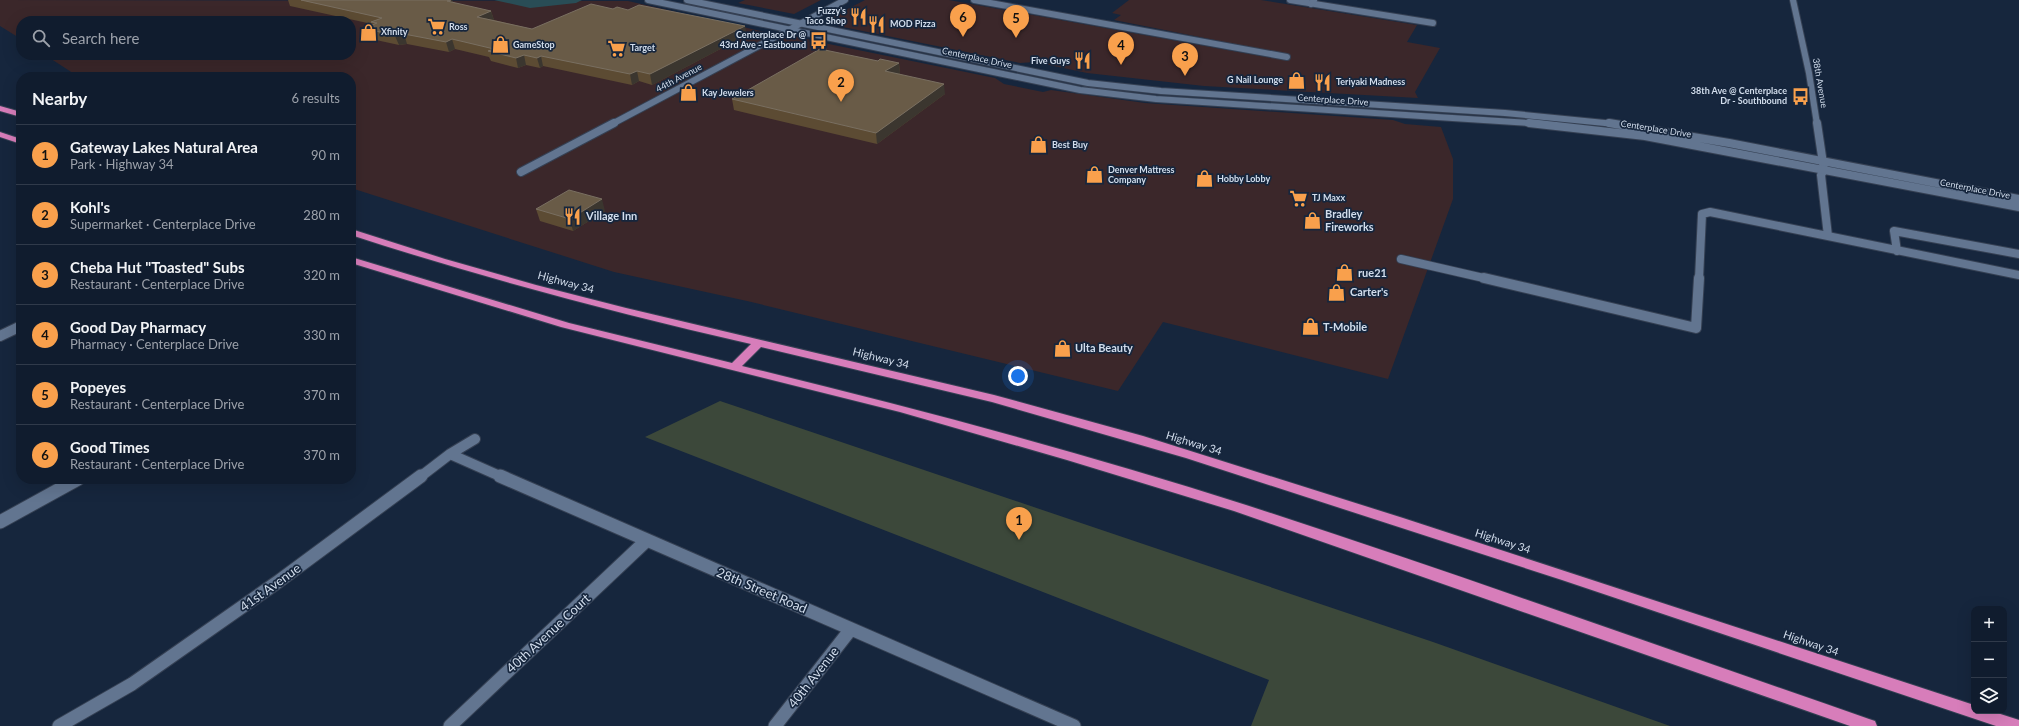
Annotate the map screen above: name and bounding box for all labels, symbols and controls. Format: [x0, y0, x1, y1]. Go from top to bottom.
pin: 6 [950, 4, 976, 37]
place label: Fuzzy's Taco Shop [805, 5, 846, 26]
pin: 5 [1003, 5, 1029, 38]
restaurant icon: Fuzzy's Taco Shop [849, 6, 869, 26]
restaurant icon: MOD Pizza [867, 14, 887, 34]
search box [16, 16, 356, 60]
supermarket icon: Ross [426, 17, 446, 37]
place label: MOD Pizza [890, 18, 936, 29]
place label: Ross [449, 21, 468, 32]
shop icon: Xfinity [358, 22, 378, 42]
place label: Xfinity [381, 26, 408, 37]
icon: search [30, 27, 52, 49]
text: Search here [62, 29, 139, 47]
place label: Centerplace Dr @ 43rd Ave - Eastbound [720, 29, 806, 50]
bus stop icon: Centerplace Dr @ 43rd Ave - Eastbound [809, 30, 829, 50]
pin: 4 [1108, 32, 1134, 65]
shop icon: GameStop [490, 35, 510, 55]
supermarket icon: Target [607, 38, 627, 58]
place label: GameStop [513, 39, 555, 50]
place label: Target [630, 42, 656, 53]
pin: 3 [1172, 43, 1198, 76]
street label: Centerplace Drive [941, 45, 1013, 70]
restaurant icon: Five Guys [1073, 51, 1093, 71]
place label: Five Guys [1031, 55, 1070, 66]
street label: 38th Avenue [1811, 57, 1830, 109]
street label: 44th Avenue [654, 61, 704, 94]
pin: 2 [828, 69, 854, 102]
shop icon: G Nail Lounge [1286, 70, 1306, 90]
restaurant icon: Teriyaki Madness [1313, 72, 1333, 92]
place label: G Nail Lounge [1227, 74, 1283, 85]
place label: Teriyaki Madness [1336, 76, 1405, 87]
shop icon: Kay Jewelers [679, 83, 699, 103]
place label: 38th Ave @ Centerplace Dr - Southbound [1691, 85, 1787, 106]
bus stop icon: 38th Ave @ Centerplace Dr - Southbound [1790, 86, 1810, 106]
place label: Kay Jewelers [702, 87, 754, 98]
text: Nearby [32, 88, 87, 109]
text: 6 results [292, 90, 340, 106]
street label: Centerplace Drive [1297, 92, 1369, 107]
street label: Centerplace Drive [1620, 118, 1692, 140]
shop icon: Best Buy [1029, 135, 1049, 155]
text: Gateway Lakes Natural Area [70, 138, 258, 156]
place label: Best Buy [1052, 139, 1088, 150]
text: 1 [41, 147, 49, 163]
text: 90 m [311, 147, 340, 163]
text: Park · Highway 34 [70, 156, 174, 172]
place label: Denver Mattress Company [1108, 164, 1175, 185]
shop icon: Denver Mattress Company [1085, 165, 1105, 185]
shop icon: Hobby Lobby [1194, 169, 1214, 189]
place label: Hobby Lobby [1217, 173, 1270, 184]
street label: Centerplace Drive [1939, 176, 2011, 201]
supermarket icon: TJ Maxx [1289, 188, 1309, 208]
place label: TJ Maxx [1312, 192, 1346, 203]
text: Kohl's [70, 198, 110, 216]
restaurant icon: Village Inn [563, 206, 583, 226]
text: 2 [41, 207, 49, 223]
text: 280 m [303, 207, 340, 223]
place label: Bradley Fireworks [1325, 207, 1374, 233]
place label: Village Inn [585, 209, 637, 222]
shop icon: Bradley Fireworks [1302, 210, 1322, 230]
text: Supermarket · Centerplace Drive [70, 216, 256, 232]
text: Cheba Hut "Toasted" Subs [70, 258, 245, 276]
shop icon: rue21 [1335, 263, 1355, 283]
place label: rue21 [1358, 266, 1387, 279]
text: 3 [41, 267, 49, 283]
text: 320 m [303, 267, 340, 283]
street label: Highway 34 [537, 268, 596, 295]
text: Restaurant · Centerplace Drive [70, 276, 244, 292]
shop icon: Carter's [1327, 282, 1347, 302]
place label: Carter's [1350, 285, 1388, 298]
shop icon: T-Mobile [1300, 317, 1320, 337]
text: Good Day Pharmacy [70, 318, 206, 336]
place label: T-Mobile [1323, 320, 1367, 333]
text: 4 [41, 327, 49, 343]
text: 330 m [303, 327, 340, 343]
text: Pharmacy · Centerplace Drive [70, 336, 239, 352]
shop icon: Ulta Beauty [1052, 338, 1072, 358]
place label: Ulta Beauty [1075, 341, 1133, 354]
street label: Highway 34 [852, 344, 911, 371]
your location [1008, 366, 1028, 386]
text: Popeyes [70, 378, 126, 396]
text: 5 [41, 387, 49, 403]
text: 370 m [303, 387, 340, 403]
text: Restaurant · Centerplace Drive [70, 396, 244, 412]
street label: Highway 34 [1165, 428, 1224, 457]
text: Good Times [70, 438, 150, 456]
text: 6 [41, 447, 49, 463]
text: 370 m [303, 447, 340, 463]
text: Restaurant · Centerplace Drive [70, 456, 244, 472]
pin: 1 [1006, 507, 1032, 540]
street label: Highway 34 [1474, 525, 1533, 556]
street label: 41st Avenue [236, 559, 304, 614]
street label: 28th Street Road [714, 564, 810, 616]
street label: 40th Avenue Court [503, 590, 593, 676]
map controls [1971, 606, 2007, 714]
button: + [1971, 606, 2007, 642]
street label: Highway 34 [1782, 627, 1841, 658]
button: − [1971, 642, 2007, 678]
street label: 40th Avenue [784, 643, 842, 711]
button: layers [1971, 678, 2007, 714]

